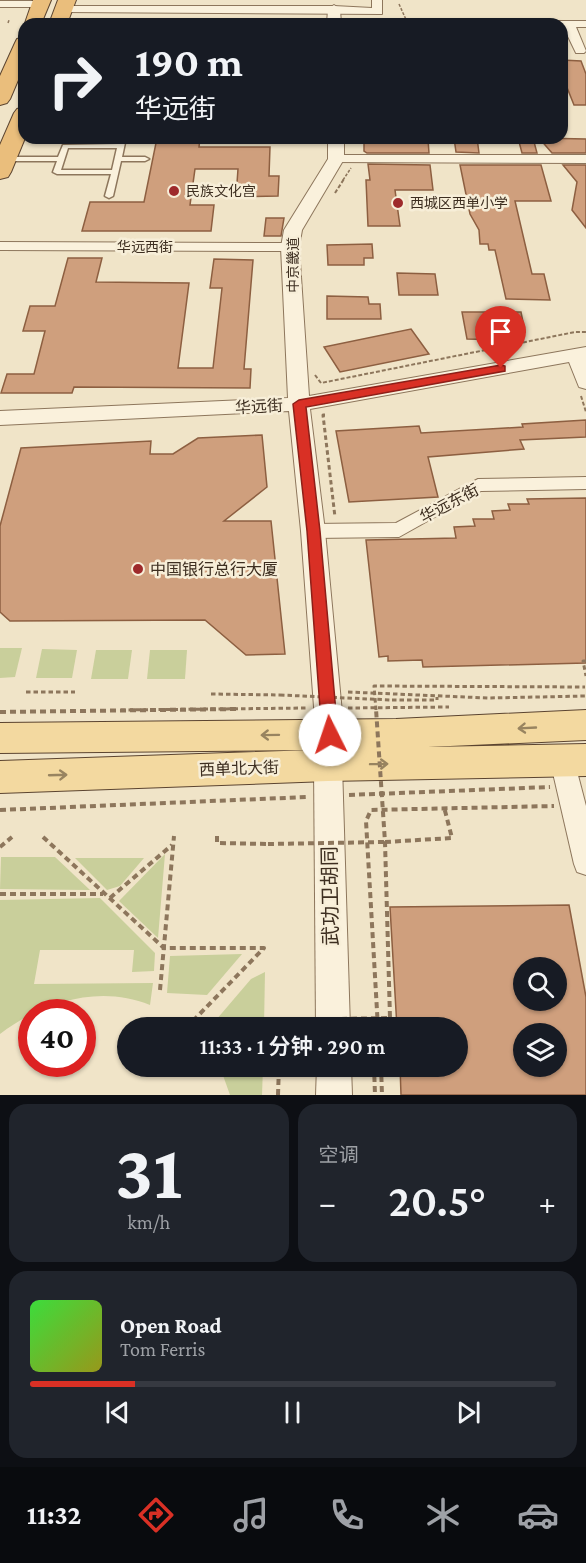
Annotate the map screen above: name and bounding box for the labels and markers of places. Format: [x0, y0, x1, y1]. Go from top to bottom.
place label: 民族文化宫 [186, 183, 256, 199]
marker: 民族文化宫 [167, 184, 181, 198]
place label: 西城区西单小学 [410, 195, 508, 211]
marker: 西城区西单小学 [391, 196, 405, 210]
pin [475, 306, 526, 368]
place label: 中国银行总行大厦 [150, 561, 278, 578]
marker: 中国银行总行大厦 [131, 562, 145, 576]

